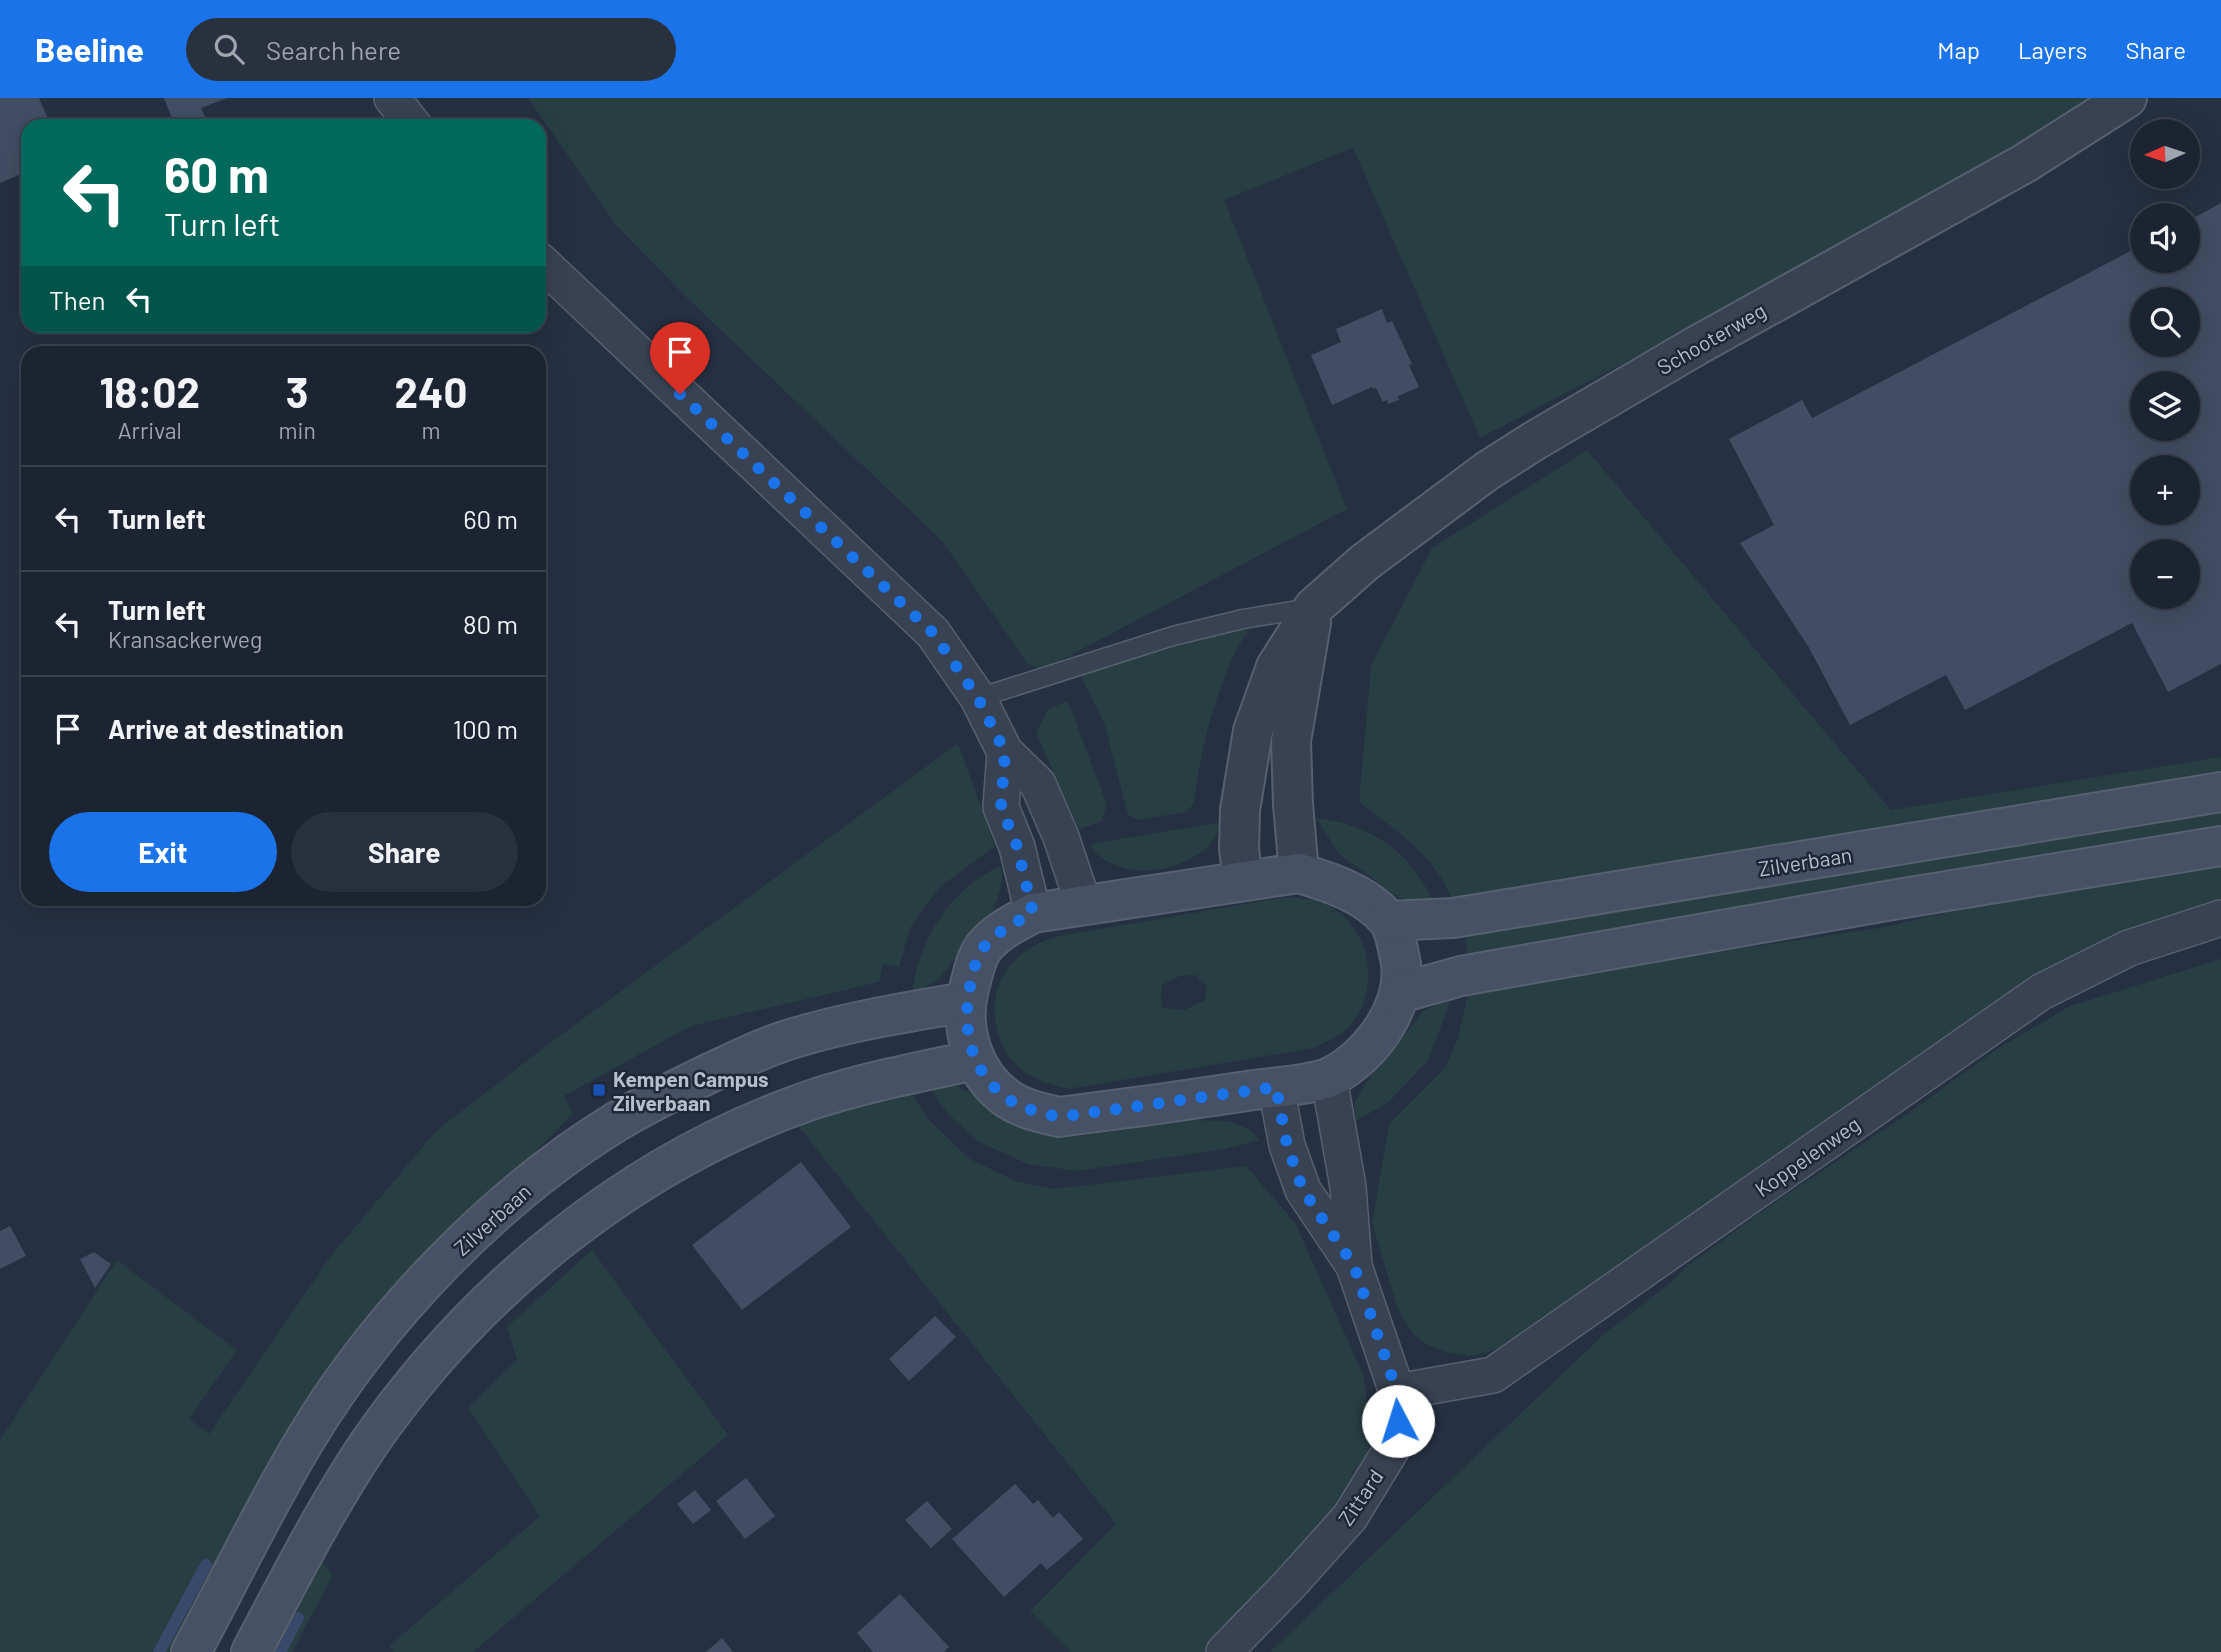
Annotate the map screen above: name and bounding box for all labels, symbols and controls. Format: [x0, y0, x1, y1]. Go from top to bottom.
search box [186, 18, 676, 81]
text: Beeline [35, 29, 144, 69]
icon: search [210, 30, 248, 68]
text: Search here [266, 34, 401, 65]
text: Map [1937, 35, 1980, 64]
text: Layers [2018, 35, 2087, 64]
text: Share [2125, 35, 2186, 64]
north arrow [2130, 119, 2200, 189]
map controls [2130, 119, 2200, 609]
text: 60 m [164, 144, 269, 203]
icon: left [49, 147, 140, 238]
button: sound [2130, 203, 2200, 273]
text: Turn left [164, 204, 281, 242]
icon: left [120, 280, 158, 318]
text: Then [49, 284, 106, 315]
button: search [2130, 287, 2200, 357]
street label: Schooterweg [1652, 297, 1770, 379]
pin [650, 322, 710, 394]
icon: arrive [661, 333, 699, 371]
text: 18:02 [100, 366, 200, 416]
text: 3 [286, 366, 309, 416]
text: 240 [394, 366, 467, 416]
button: layers [2130, 371, 2200, 441]
text: Arrival [118, 416, 182, 444]
text: min [279, 416, 316, 444]
text: m [421, 416, 440, 444]
button: + [2130, 455, 2200, 525]
icon: left [49, 500, 87, 538]
text: Turn left [108, 503, 206, 534]
text: 60 m [463, 503, 518, 534]
button: − [2130, 539, 2200, 609]
text: Turn left [108, 594, 206, 625]
icon: left [49, 605, 87, 643]
text: 80 m [463, 608, 518, 639]
text: Kransackerweg [108, 625, 262, 653]
icon: arrive [49, 710, 87, 748]
text: Arrive at destination [108, 713, 344, 744]
text: 100 m [453, 713, 518, 744]
button: Exit [49, 812, 277, 892]
button: Share [291, 812, 518, 892]
street label: Zilverbaan [1756, 841, 1854, 881]
place label: Kempen Campus Zilverbaan [613, 1066, 769, 1115]
marker: Kempen Campus Zilverbaan [591, 1082, 607, 1098]
street label: Koppelenweg [1750, 1111, 1864, 1201]
street label: Zilverbaan [449, 1178, 535, 1260]
position arrow [1361, 1384, 1435, 1458]
street label: Zittard [1332, 1464, 1388, 1530]

